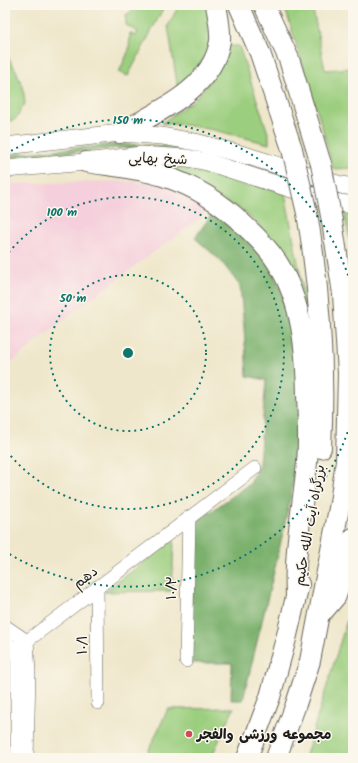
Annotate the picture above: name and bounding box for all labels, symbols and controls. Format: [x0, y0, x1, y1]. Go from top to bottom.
text: 150 m [113, 111, 143, 130]
street label: شیخ بهایی [128, 147, 188, 171]
text: 100 m [47, 203, 77, 222]
text: 50 m [59, 289, 87, 308]
centre of rings [121, 346, 135, 360]
street label: بزرگراه آیت الله حکیم [289, 463, 331, 587]
street label: دهم [68, 561, 103, 595]
street label: ۱۰/۲ [161, 576, 183, 600]
street label: ۱۰/۱ [72, 635, 94, 655]
place label: مجموعه ورزشی والفجر [195, 724, 331, 746]
marker: مجموعه ورزشی والفجر [184, 729, 194, 739]

